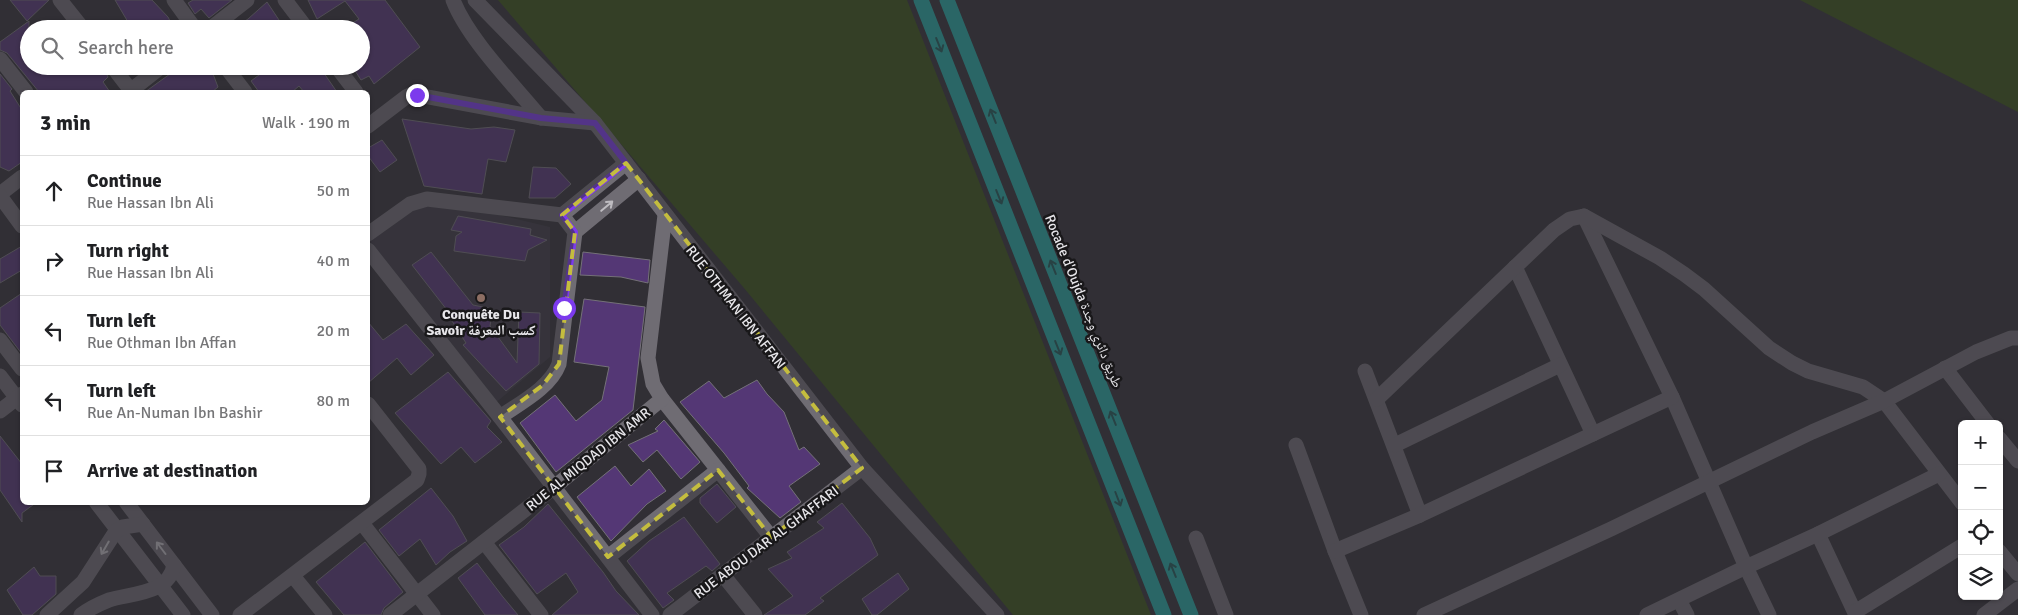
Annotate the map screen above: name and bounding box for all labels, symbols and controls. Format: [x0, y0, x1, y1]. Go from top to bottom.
search box [20, 20, 370, 75]
icon: search [38, 34, 66, 62]
text: Search here [78, 36, 174, 60]
one-way arrow [935, 37, 944, 53]
route end [406, 84, 429, 107]
one-way arrow [988, 109, 998, 124]
text: 3 min [40, 110, 91, 136]
text: Walk · 190 m [262, 113, 350, 133]
text: Continue [87, 169, 162, 193]
icon: ahead [40, 177, 68, 205]
text: 50 m [316, 181, 350, 201]
one-way arrow [995, 188, 1004, 204]
text: Rue Hassan Ibn Ali [87, 193, 214, 213]
one-way arrow [600, 200, 613, 211]
street label: Rocade d'Oujda طريق دائري وجدة [1039, 212, 1126, 391]
text: Turn right [87, 239, 169, 263]
street label: RUE OTHMAN IBN AFFAN [682, 242, 789, 372]
icon: right [40, 247, 68, 275]
text: 40 m [316, 251, 350, 271]
one-way arrow [1048, 260, 1057, 276]
text: Rue Hassan Ibn Ali [87, 263, 214, 283]
marker: Conquête Du Savoir كسب المعرفة [475, 292, 487, 304]
route start [553, 297, 576, 320]
place label: Conquête Du Savoir كسب المعرفة [426, 306, 536, 339]
text: Turn left [87, 309, 156, 333]
icon: left [40, 317, 68, 345]
text: 20 m [316, 321, 350, 341]
text: Rue Othman Ibn Affan [87, 333, 236, 353]
one-way arrow [1054, 340, 1064, 355]
text: Turn left [87, 379, 156, 403]
icon: left [40, 387, 68, 415]
text: 80 m [316, 391, 350, 411]
text: Rue An-Numan Ibn Bashir [87, 403, 262, 423]
street label: RUE AL MIQDAD IBN AMR [523, 404, 654, 515]
one-way arrow [1108, 411, 1117, 427]
map controls [1958, 420, 2003, 600]
button: + [1958, 420, 2003, 465]
icon: arrive [40, 457, 68, 485]
text: Arrive at destination [87, 459, 258, 483]
button: − [1958, 465, 2003, 510]
street label: RUE ABOU DAR AL GHAFFARI [691, 482, 842, 602]
one-way arrow [1114, 491, 1123, 506]
button: locate [1958, 510, 2003, 555]
one-way arrow [99, 540, 109, 555]
one-way arrow [156, 541, 166, 555]
button: layers [1958, 555, 2003, 600]
one-way arrow [1167, 563, 1177, 578]

